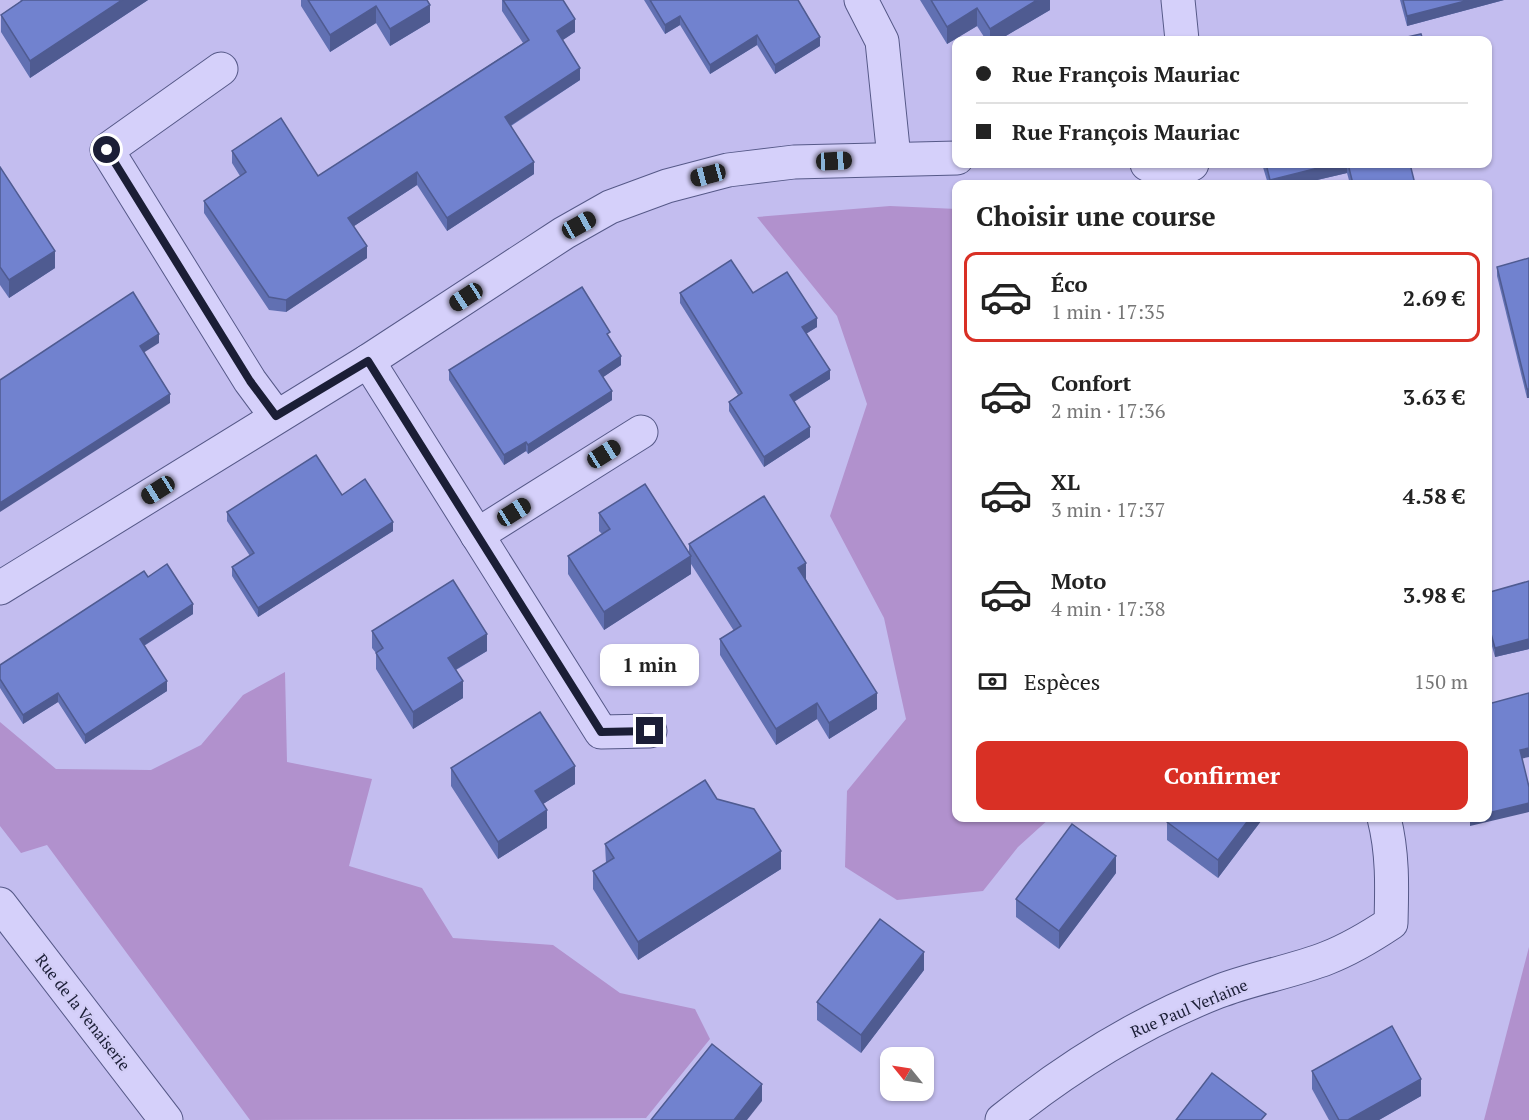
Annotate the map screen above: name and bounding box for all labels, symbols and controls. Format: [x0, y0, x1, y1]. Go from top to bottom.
text: Rue François Mauriac [1012, 59, 1240, 88]
text: Rue François Mauriac [1012, 117, 1240, 146]
route start [93, 136, 120, 163]
car [816, 151, 852, 171]
car [688, 162, 728, 188]
text: Choisir une course [976, 198, 1216, 234]
car [559, 208, 599, 242]
text: Éco [1051, 269, 1088, 298]
icon: car [979, 270, 1033, 324]
car [446, 280, 486, 314]
text: 2.69 € [1403, 283, 1465, 312]
text: 1 min · 17:35 [1051, 298, 1165, 325]
text: Confort [1051, 368, 1131, 397]
icon: car [979, 369, 1033, 423]
text: 3.63 € [1403, 382, 1465, 411]
text: 2 min · 17:36 [1051, 397, 1165, 424]
car [584, 437, 624, 471]
text: XL [1051, 467, 1080, 496]
icon: car [979, 468, 1033, 522]
car [138, 473, 178, 507]
text: 4.58 € [1403, 481, 1465, 510]
car [494, 495, 534, 529]
text: 3 min · 17:37 [1051, 496, 1165, 523]
text: Moto [1051, 566, 1106, 595]
icon: car [979, 567, 1033, 621]
text: 3.98 € [1403, 580, 1465, 609]
text: 4 min · 17:38 [1051, 595, 1165, 622]
callout: 1 min [600, 644, 700, 686]
text: 1 min [622, 651, 677, 678]
icon: cash [976, 665, 1009, 698]
text: Espèces [1024, 667, 1100, 696]
text: 150 m [1414, 668, 1468, 695]
route end [636, 717, 663, 744]
button: Confirmer [976, 741, 1468, 810]
street label: Rue de la Venaiserie [31, 949, 135, 1075]
street label: Rue Paul Verlaine [1127, 973, 1251, 1043]
north arrow [880, 1047, 934, 1101]
map controls [880, 1047, 934, 1101]

